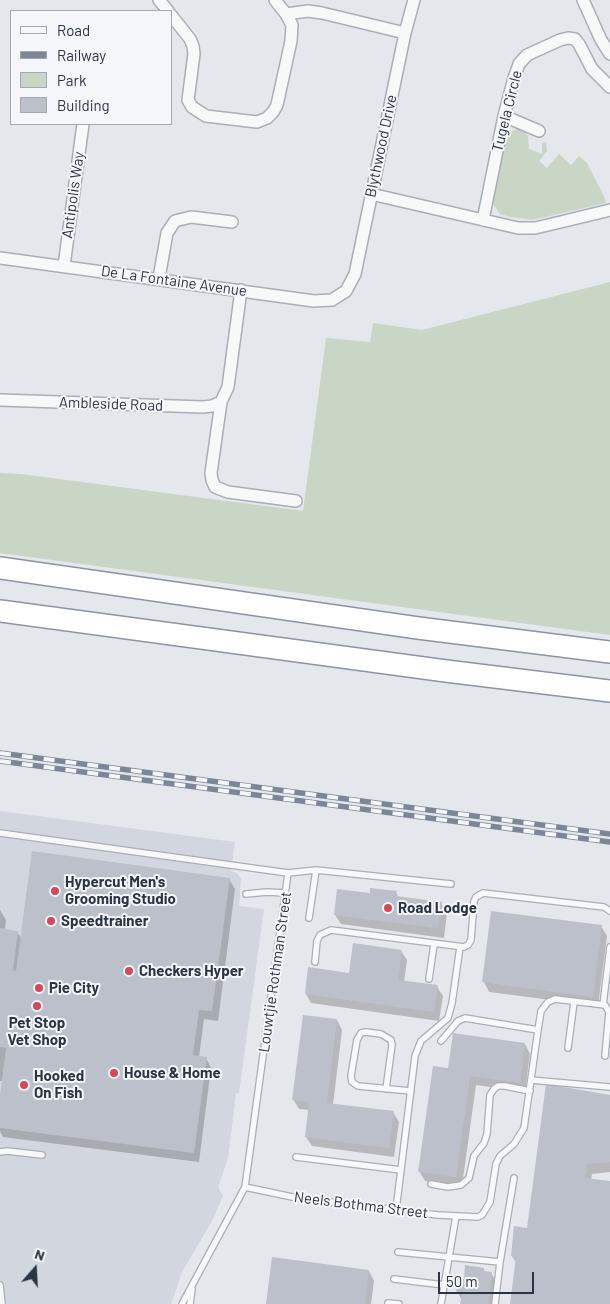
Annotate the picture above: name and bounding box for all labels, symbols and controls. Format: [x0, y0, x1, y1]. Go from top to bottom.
legend [10, 10, 172, 125]
text: Road [57, 21, 90, 39]
text: Railway [57, 46, 106, 64]
street label: Tugela Circle [488, 68, 526, 154]
text: Park [57, 71, 86, 89]
street label: Blythwood Drive [361, 93, 401, 199]
text: Building [57, 96, 110, 114]
street label: Antipolis Way [58, 151, 88, 239]
street label: De La Fontaine Avenue [100, 262, 248, 300]
street label: Ambleside Road [59, 393, 163, 415]
place label: Hypercut Men's Grooming Studio [65, 873, 176, 908]
marker: Hypercut Men's Grooming Studio [49, 885, 61, 897]
street label: Louwtjie Rothman Street [255, 890, 295, 1054]
place label: Road Lodge [398, 899, 477, 917]
marker: Road Lodge [382, 902, 394, 914]
place label: Speedtrainer [61, 912, 148, 930]
marker: Speedtrainer [45, 915, 57, 927]
place label: Checkers Hyper [139, 962, 244, 980]
marker: Checkers Hyper [123, 965, 135, 977]
place label: Pie City [49, 979, 99, 997]
marker: Pie City [33, 982, 45, 994]
marker: Pet Stop Vet Shop [31, 1000, 43, 1012]
place label: Pet Stop Vet Shop [7, 1014, 67, 1049]
place label: House & Home [124, 1064, 221, 1082]
place label: Hooked On Fish [34, 1067, 84, 1102]
marker: House & Home [108, 1067, 120, 1079]
marker: Hooked On Fish [18, 1079, 30, 1091]
street label: Neels Bothma Street [293, 1188, 429, 1222]
north arrow [10, 1244, 60, 1294]
text: N [33, 1245, 47, 1264]
scale bar [440, 1262, 536, 1294]
text: 50 m [446, 1272, 478, 1290]

